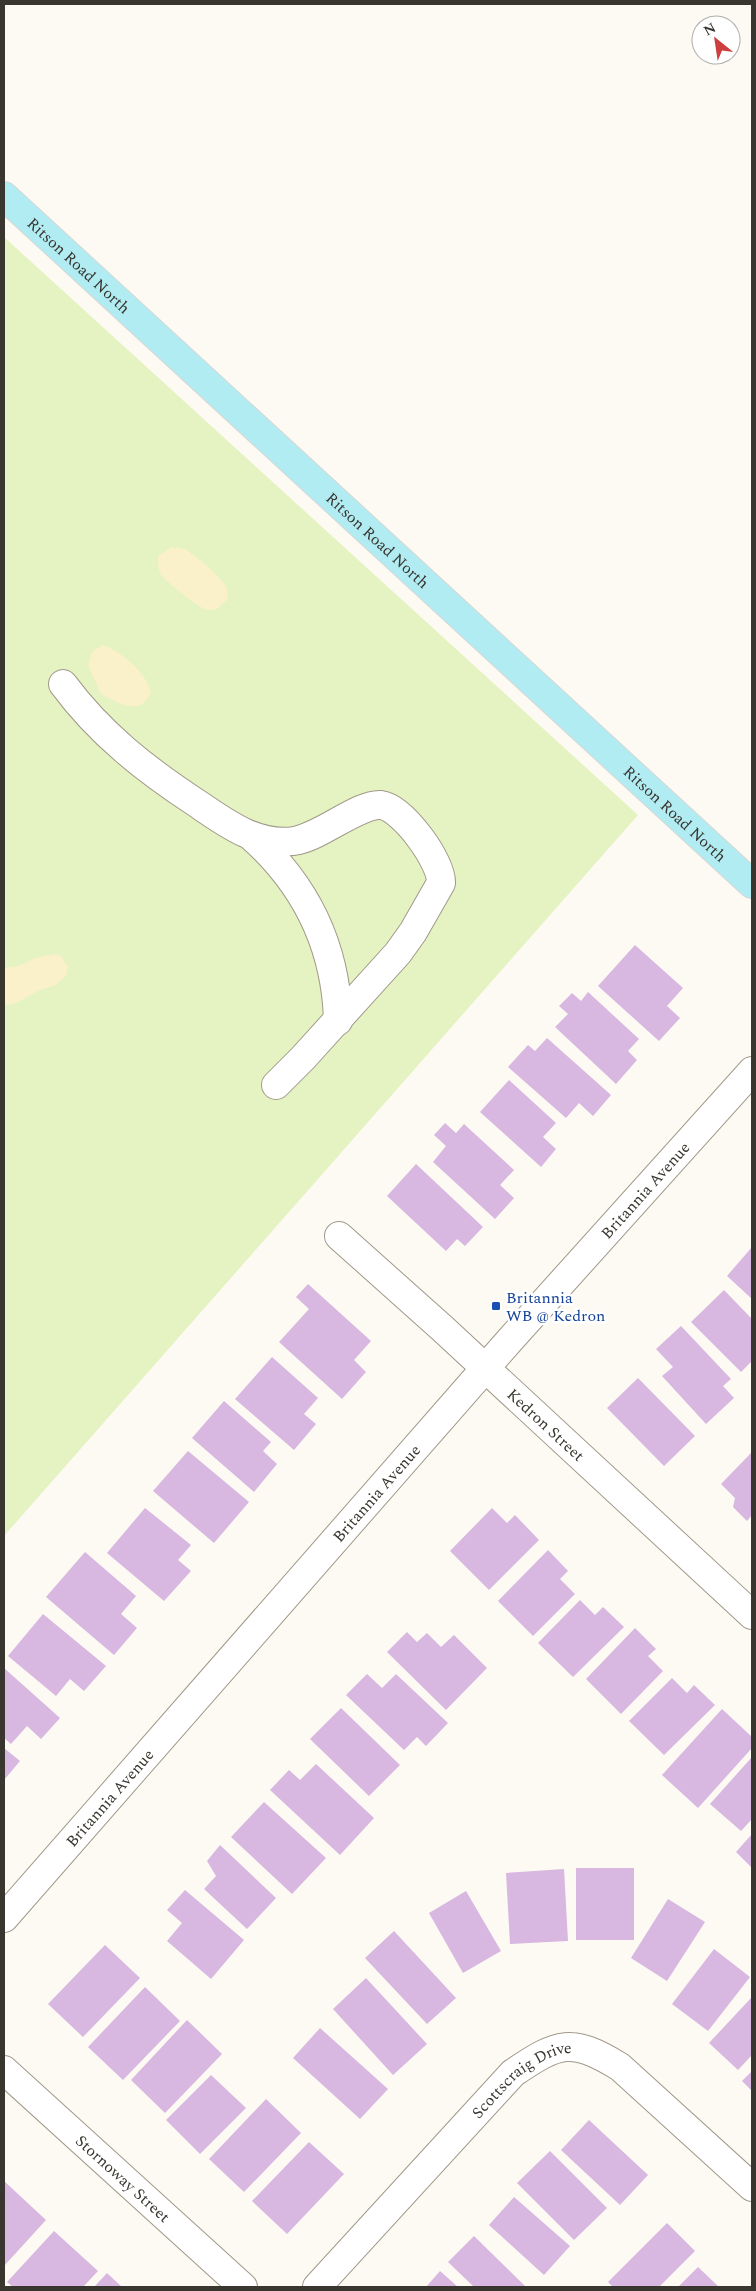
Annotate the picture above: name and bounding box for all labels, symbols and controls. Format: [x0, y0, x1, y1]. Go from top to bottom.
north arrow [691, 15, 741, 65]
text: N [700, 17, 720, 41]
street label: Ritson Road North [21, 212, 135, 320]
street label: Ritson Road North [320, 487, 434, 595]
street label: Ritson Road North [617, 760, 732, 868]
street label: Britannia Avenue [595, 1137, 696, 1245]
place label: Britannia WB @ Kedron [506, 1286, 605, 1328]
marker: Britannia WB @ Kedron [490, 1300, 502, 1312]
street label: Kedron Street [501, 1383, 590, 1468]
street label: Britannia Avenue [327, 1439, 427, 1548]
street label: Britannia Avenue [60, 1744, 160, 1853]
street label: Scottscraig Drive [466, 2036, 572, 2124]
street label: Stornoway Street [70, 2129, 176, 2229]

